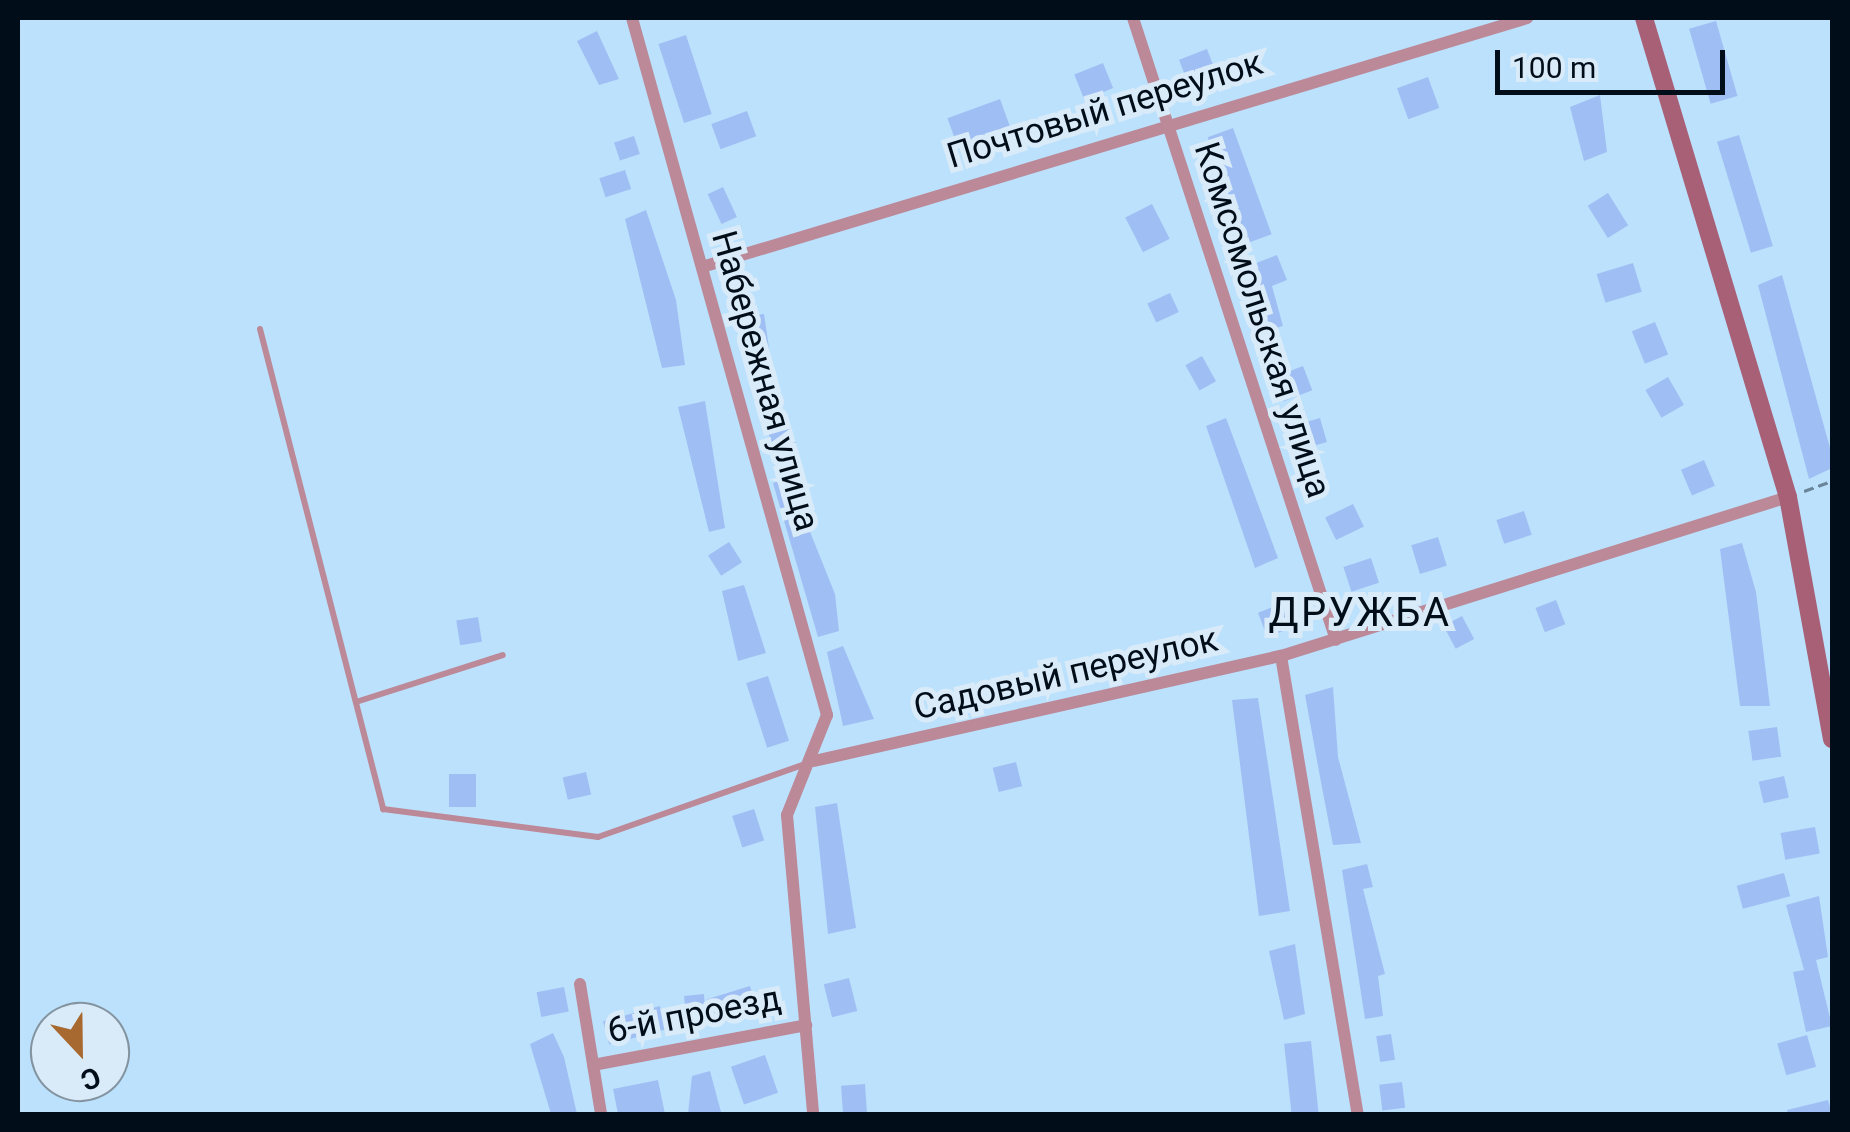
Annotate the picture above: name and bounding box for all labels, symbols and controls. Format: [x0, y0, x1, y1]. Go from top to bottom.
scale bar [1500, 30, 1730, 92]
street label: Почтовый переулок [942, 42, 1268, 178]
text: 100 m [1512, 50, 1596, 85]
street label: Комсомольская улица [1185, 137, 1339, 503]
street label: Набережная улица [702, 226, 828, 536]
district label: ДРУЖБА [1268, 589, 1452, 637]
street label: Садовый переулок [910, 619, 1222, 729]
street label: 6-й проезд [604, 978, 784, 1052]
north arrow [30, 1002, 130, 1102]
text: С [76, 1060, 105, 1097]

